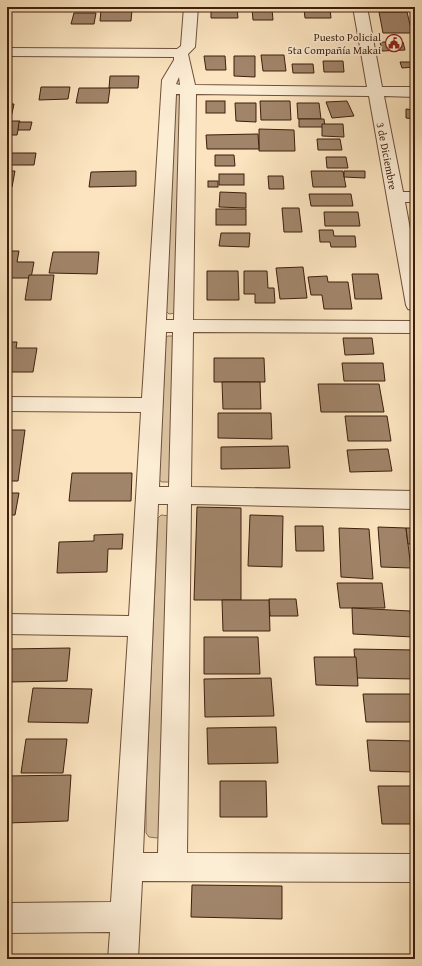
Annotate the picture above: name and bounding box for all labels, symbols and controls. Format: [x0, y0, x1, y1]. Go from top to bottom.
place label: Puesto Policial 5ta Compañía Makai [288, 29, 381, 58]
public building icon: Puesto Policial 5ta Compañía Makai [384, 33, 404, 53]
street label: 3 de Diciembre [373, 121, 401, 191]

